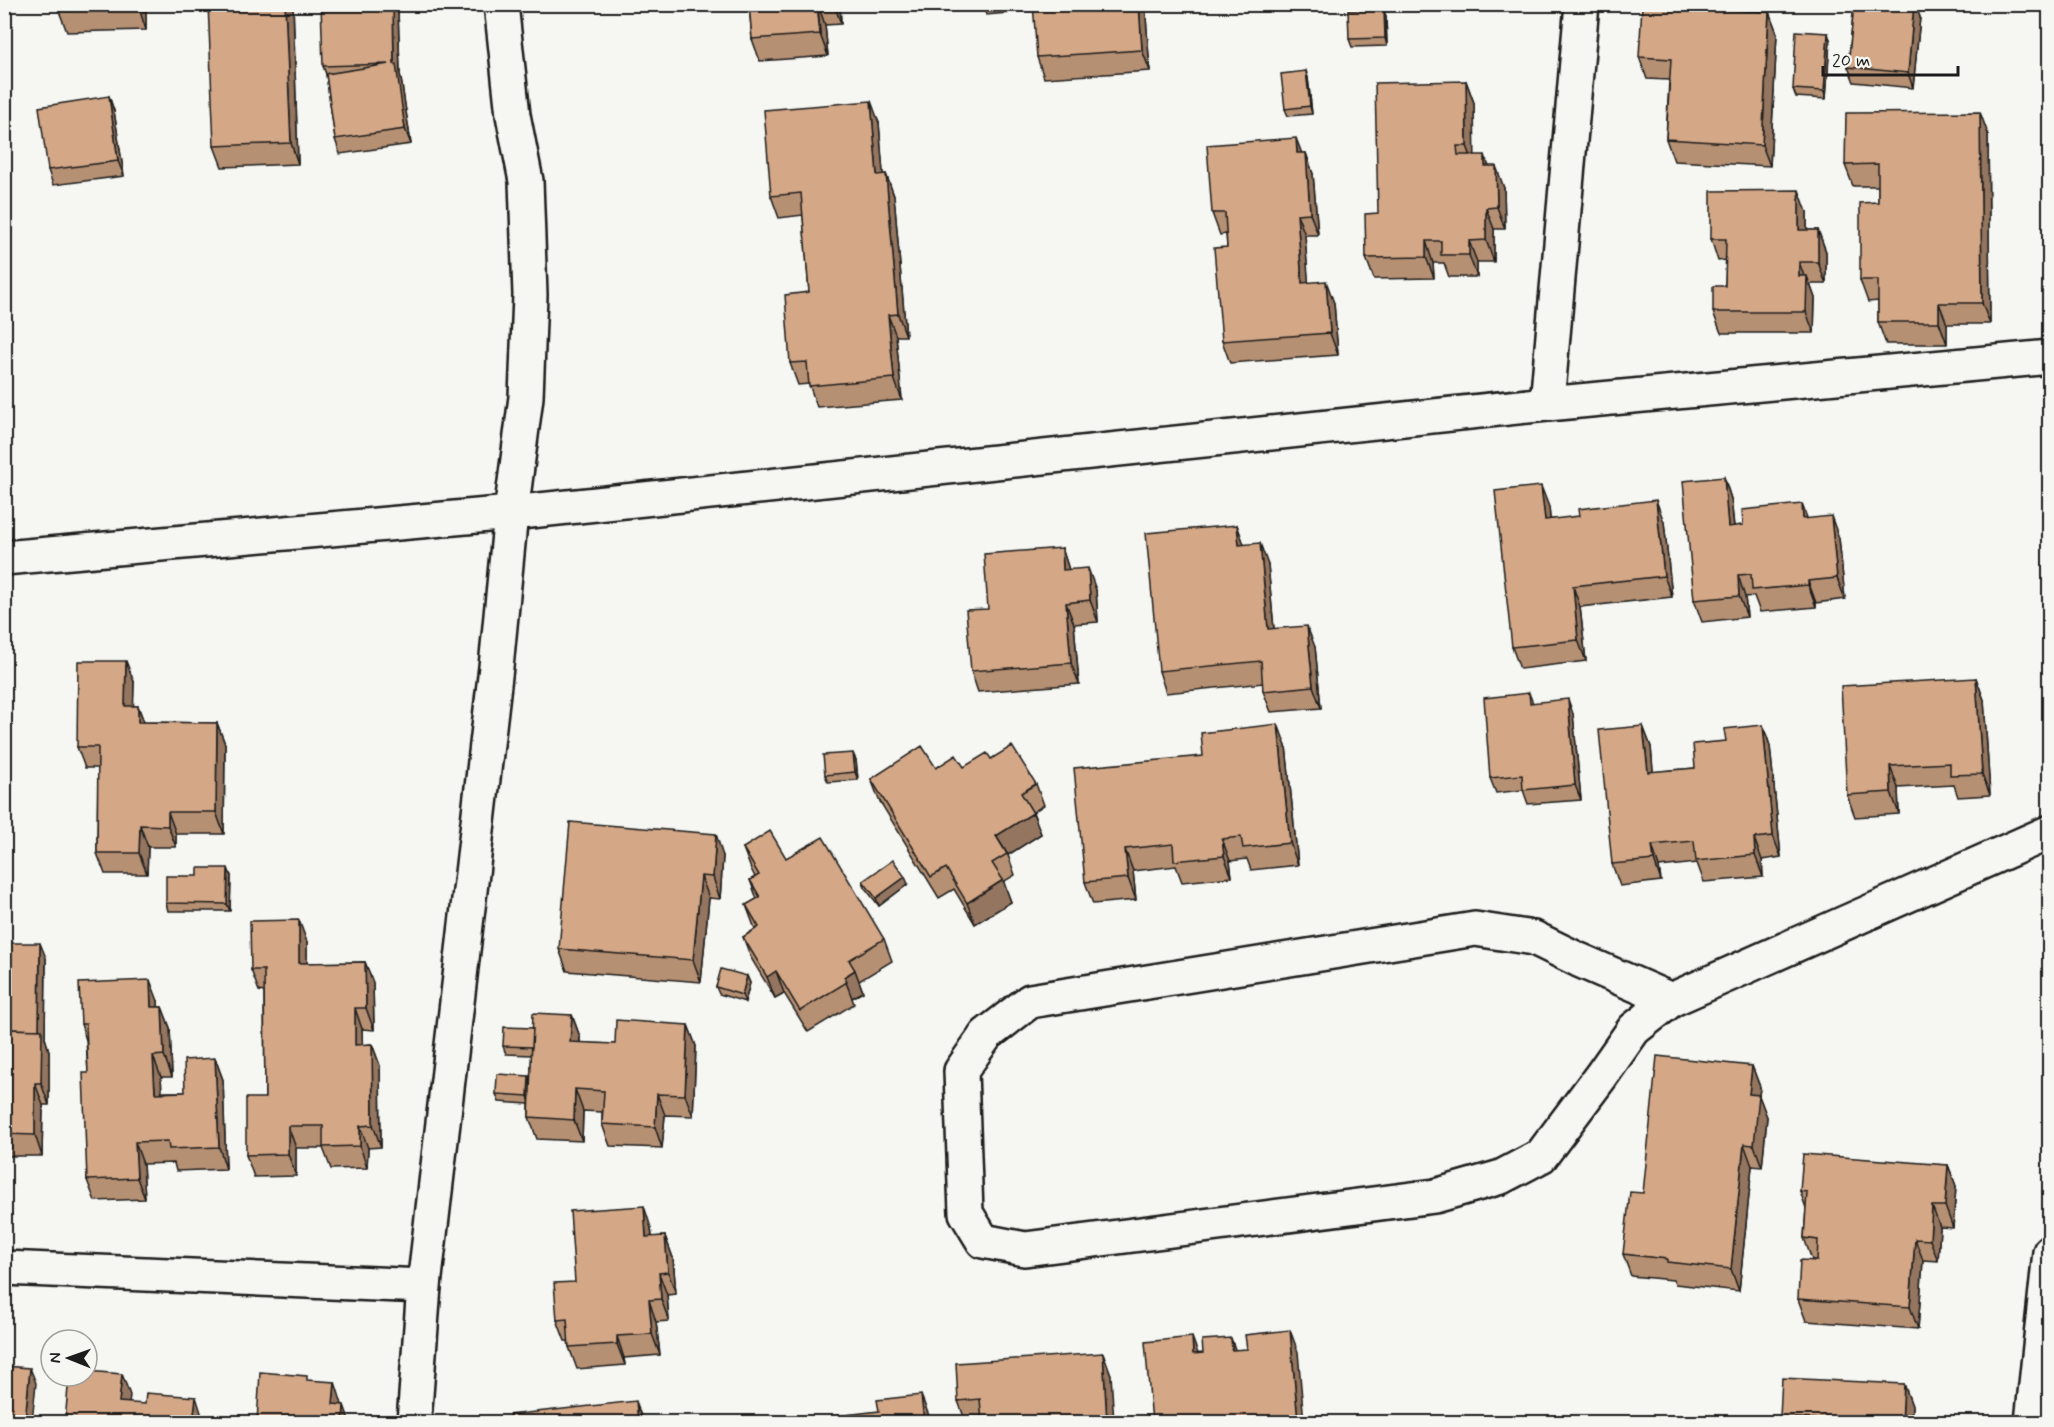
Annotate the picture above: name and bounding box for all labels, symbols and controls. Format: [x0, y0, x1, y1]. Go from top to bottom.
scale bar [1823, 39, 1958, 77]
text: 20 m [1832, 49, 1870, 73]
north arrow [39, 1328, 99, 1388]
text: N [45, 1352, 66, 1363]

